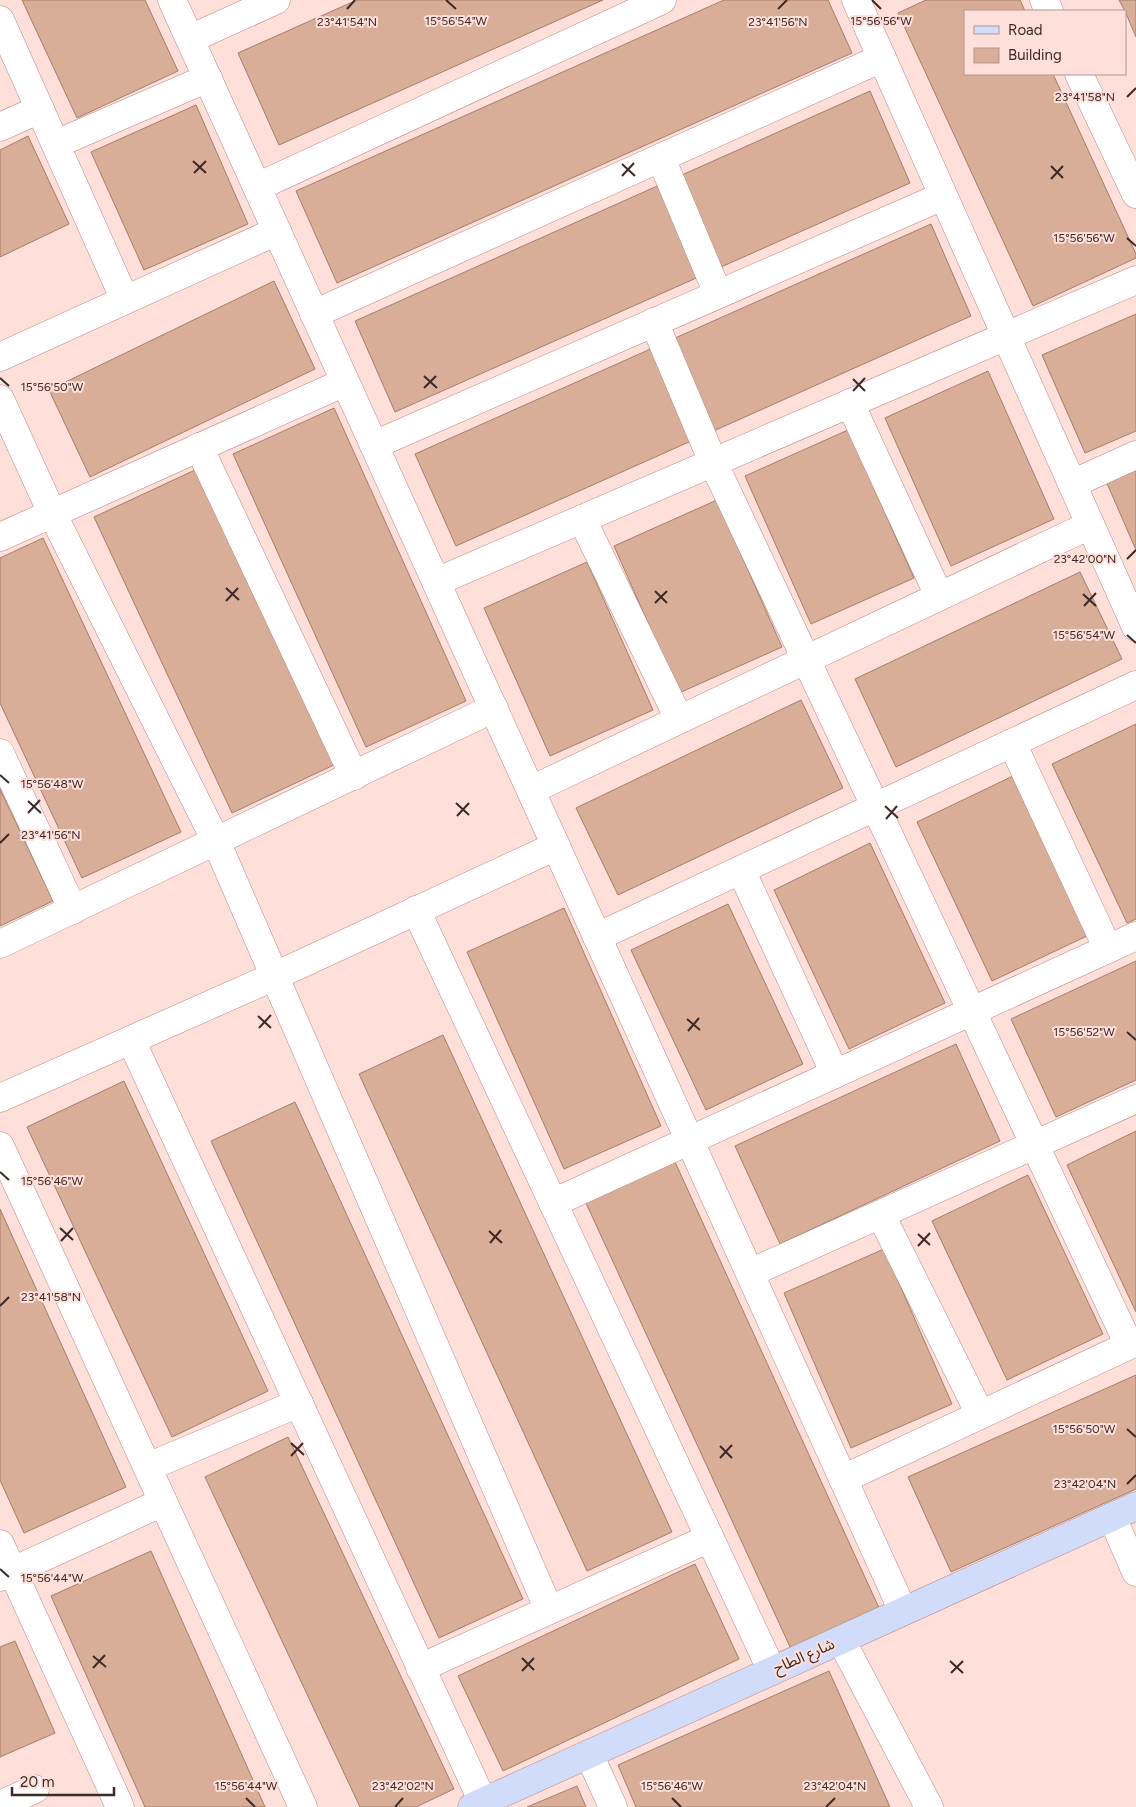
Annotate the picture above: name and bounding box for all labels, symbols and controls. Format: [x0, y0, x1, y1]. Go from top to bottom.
legend [964, 10, 1126, 75]
text: 15°56'54"W [425, 14, 488, 28]
text: 15°56'56"W [850, 14, 912, 28]
text: 23°41'54"N [317, 15, 377, 29]
text: 23°41'56"N [748, 15, 808, 29]
text: Road [1008, 21, 1043, 39]
text: Building [1008, 46, 1062, 64]
text: 23°41'58"N [1055, 90, 1115, 104]
text: 15°56'56"W [1053, 231, 1115, 245]
text: 15°56'50"W [21, 380, 84, 394]
text: 23°42'00"N [1054, 552, 1116, 566]
text: 15°56'54"W [1053, 628, 1116, 642]
text: 15°56'48"W [21, 777, 84, 791]
text: 23°41'56"N [21, 828, 81, 842]
text: 15°56'52"W [1053, 1025, 1115, 1039]
text: 15°56'46"W [21, 1174, 83, 1188]
text: 23°41'58"N [21, 1290, 81, 1304]
text: 15°56'50"W [1053, 1422, 1116, 1436]
text: 23°42'04"N [1054, 1477, 1116, 1491]
text: 15°56'44"W [21, 1571, 84, 1585]
street label: شارع الطاح [771, 1634, 839, 1680]
scale bar [12, 1764, 115, 1796]
text: 20 m [20, 1773, 54, 1791]
text: 15°56'44"W [215, 1779, 278, 1793]
text: 23°42'02"N [372, 1779, 434, 1793]
text: 15°56'46"W [641, 1779, 703, 1793]
text: 23°42'04"N [804, 1779, 866, 1793]

